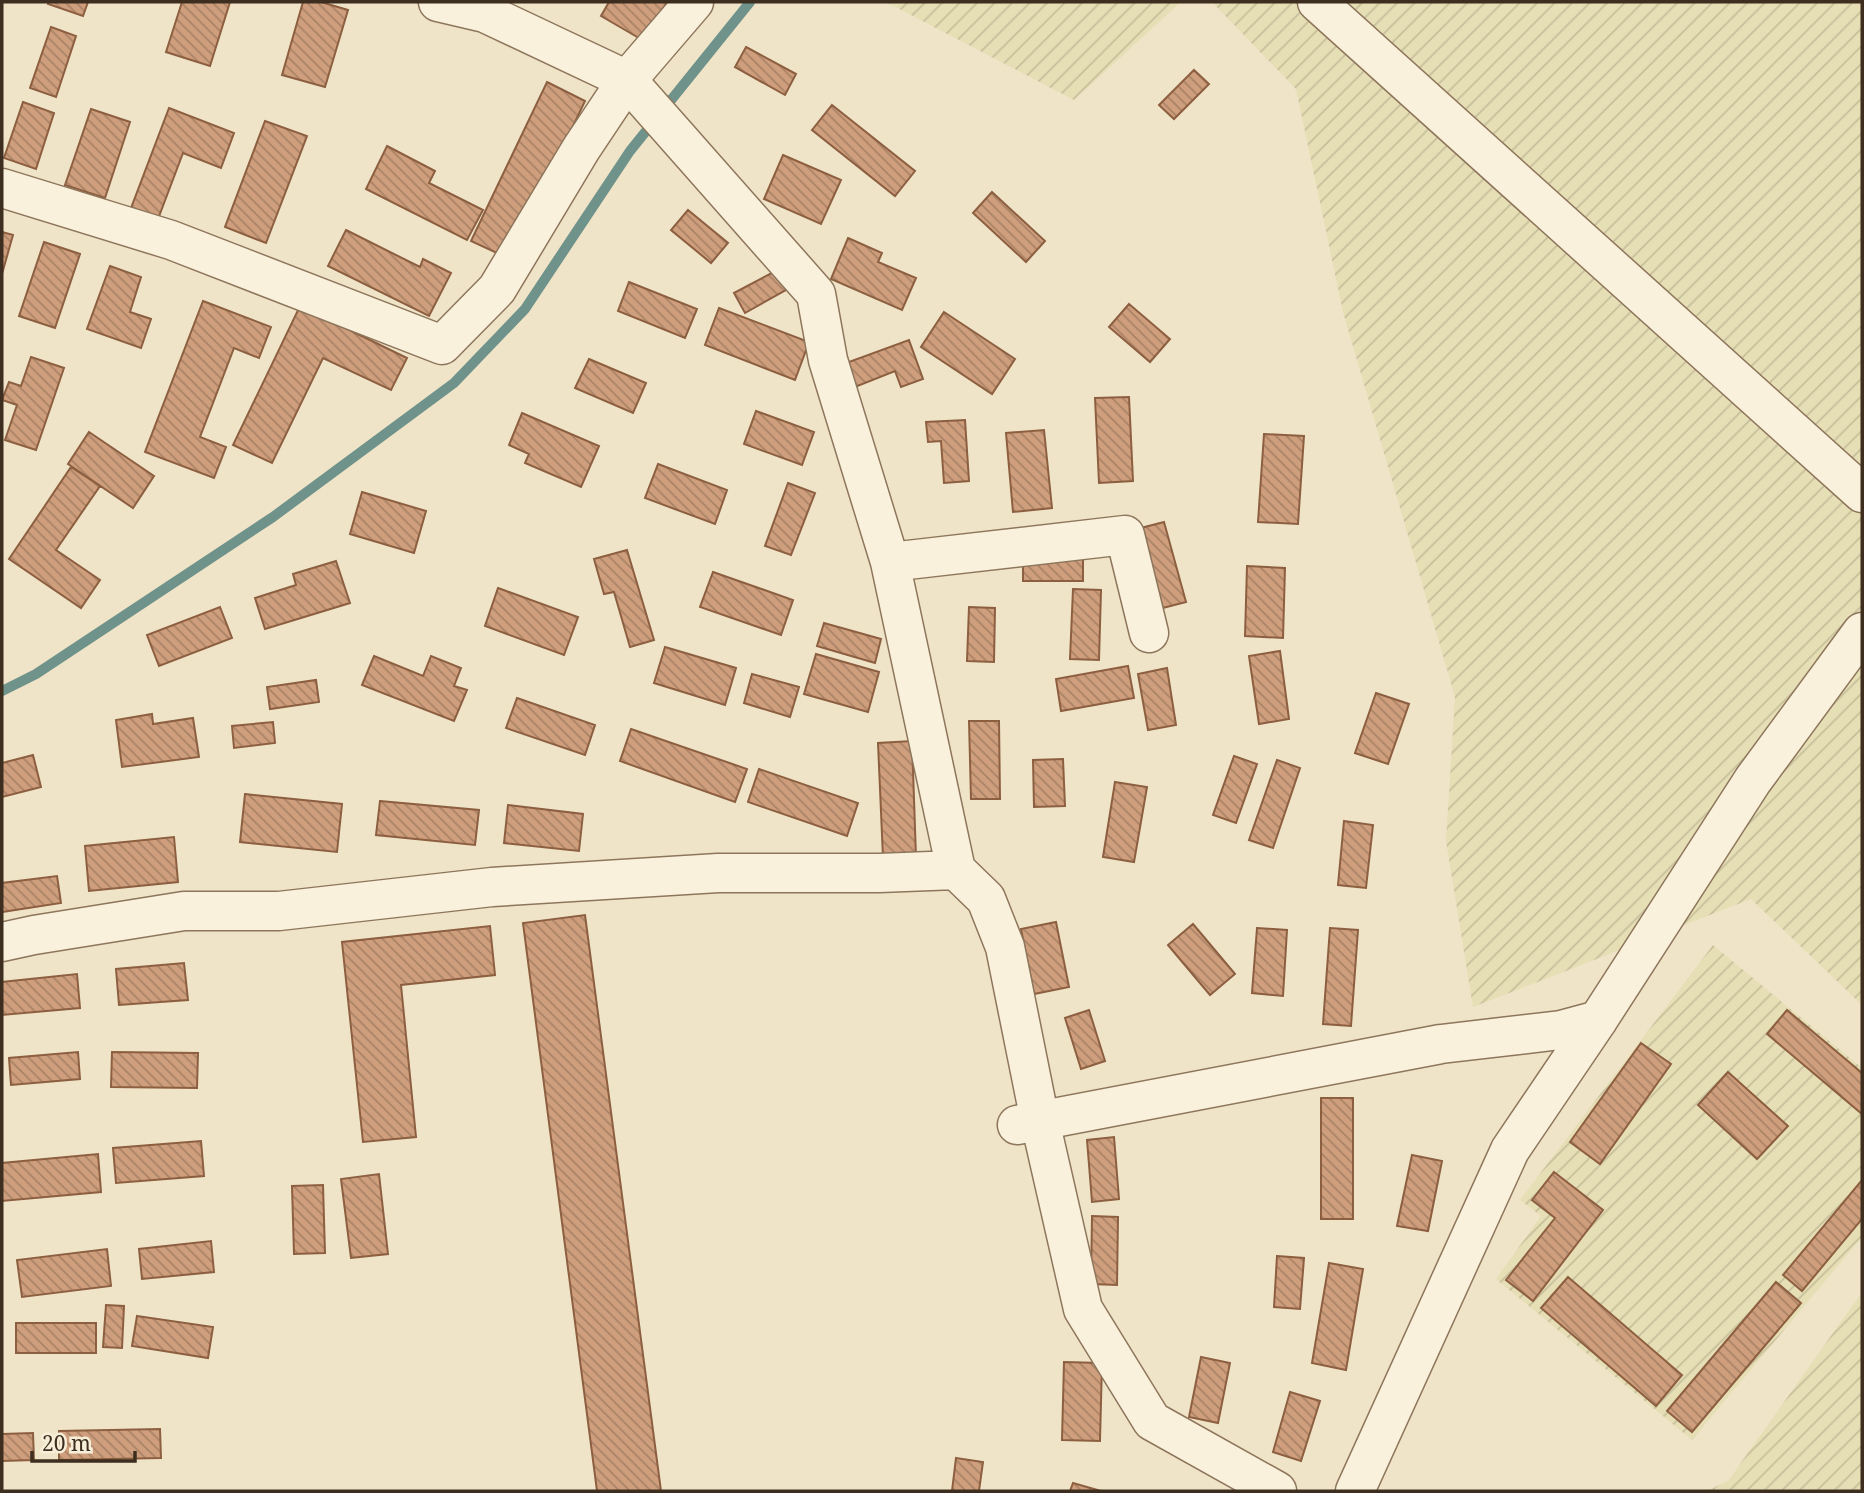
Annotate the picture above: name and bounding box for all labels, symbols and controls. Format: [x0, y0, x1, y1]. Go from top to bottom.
scale bar [32, 1420, 135, 1464]
text: 20 m [42, 1429, 91, 1457]

